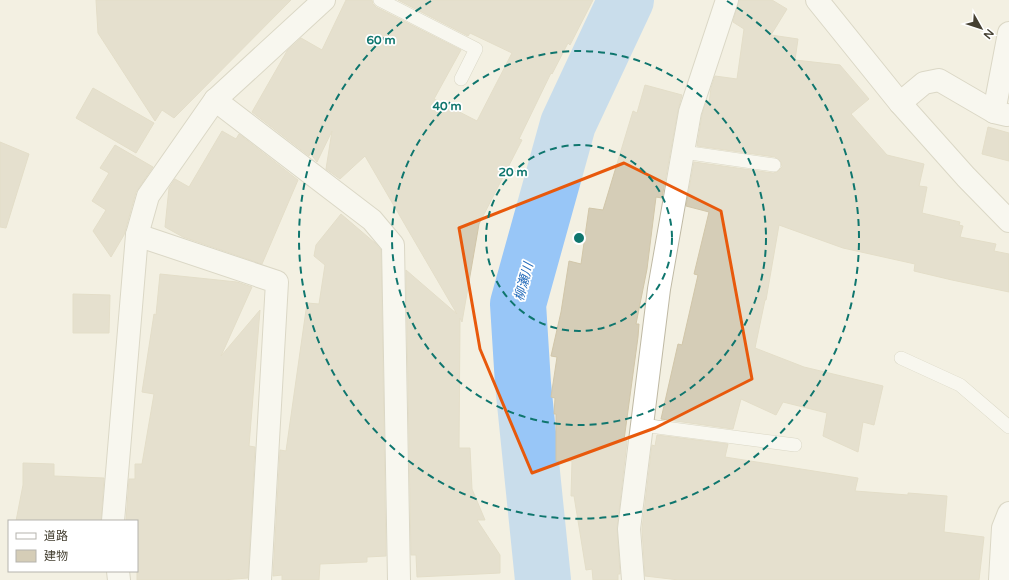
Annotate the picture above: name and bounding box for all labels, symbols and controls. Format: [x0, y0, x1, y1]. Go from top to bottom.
north arrow [961, 8, 1001, 48]
text: N [981, 26, 996, 42]
text: 60 m [366, 33, 396, 47]
text: 40 m [432, 99, 462, 113]
text: 20 m [498, 165, 528, 179]
centre of rings [572, 231, 586, 245]
water label: 柳瀬川 [511, 259, 537, 303]
legend [8, 520, 138, 572]
text: 道路 [44, 529, 68, 543]
text: 建物 [44, 549, 68, 563]

